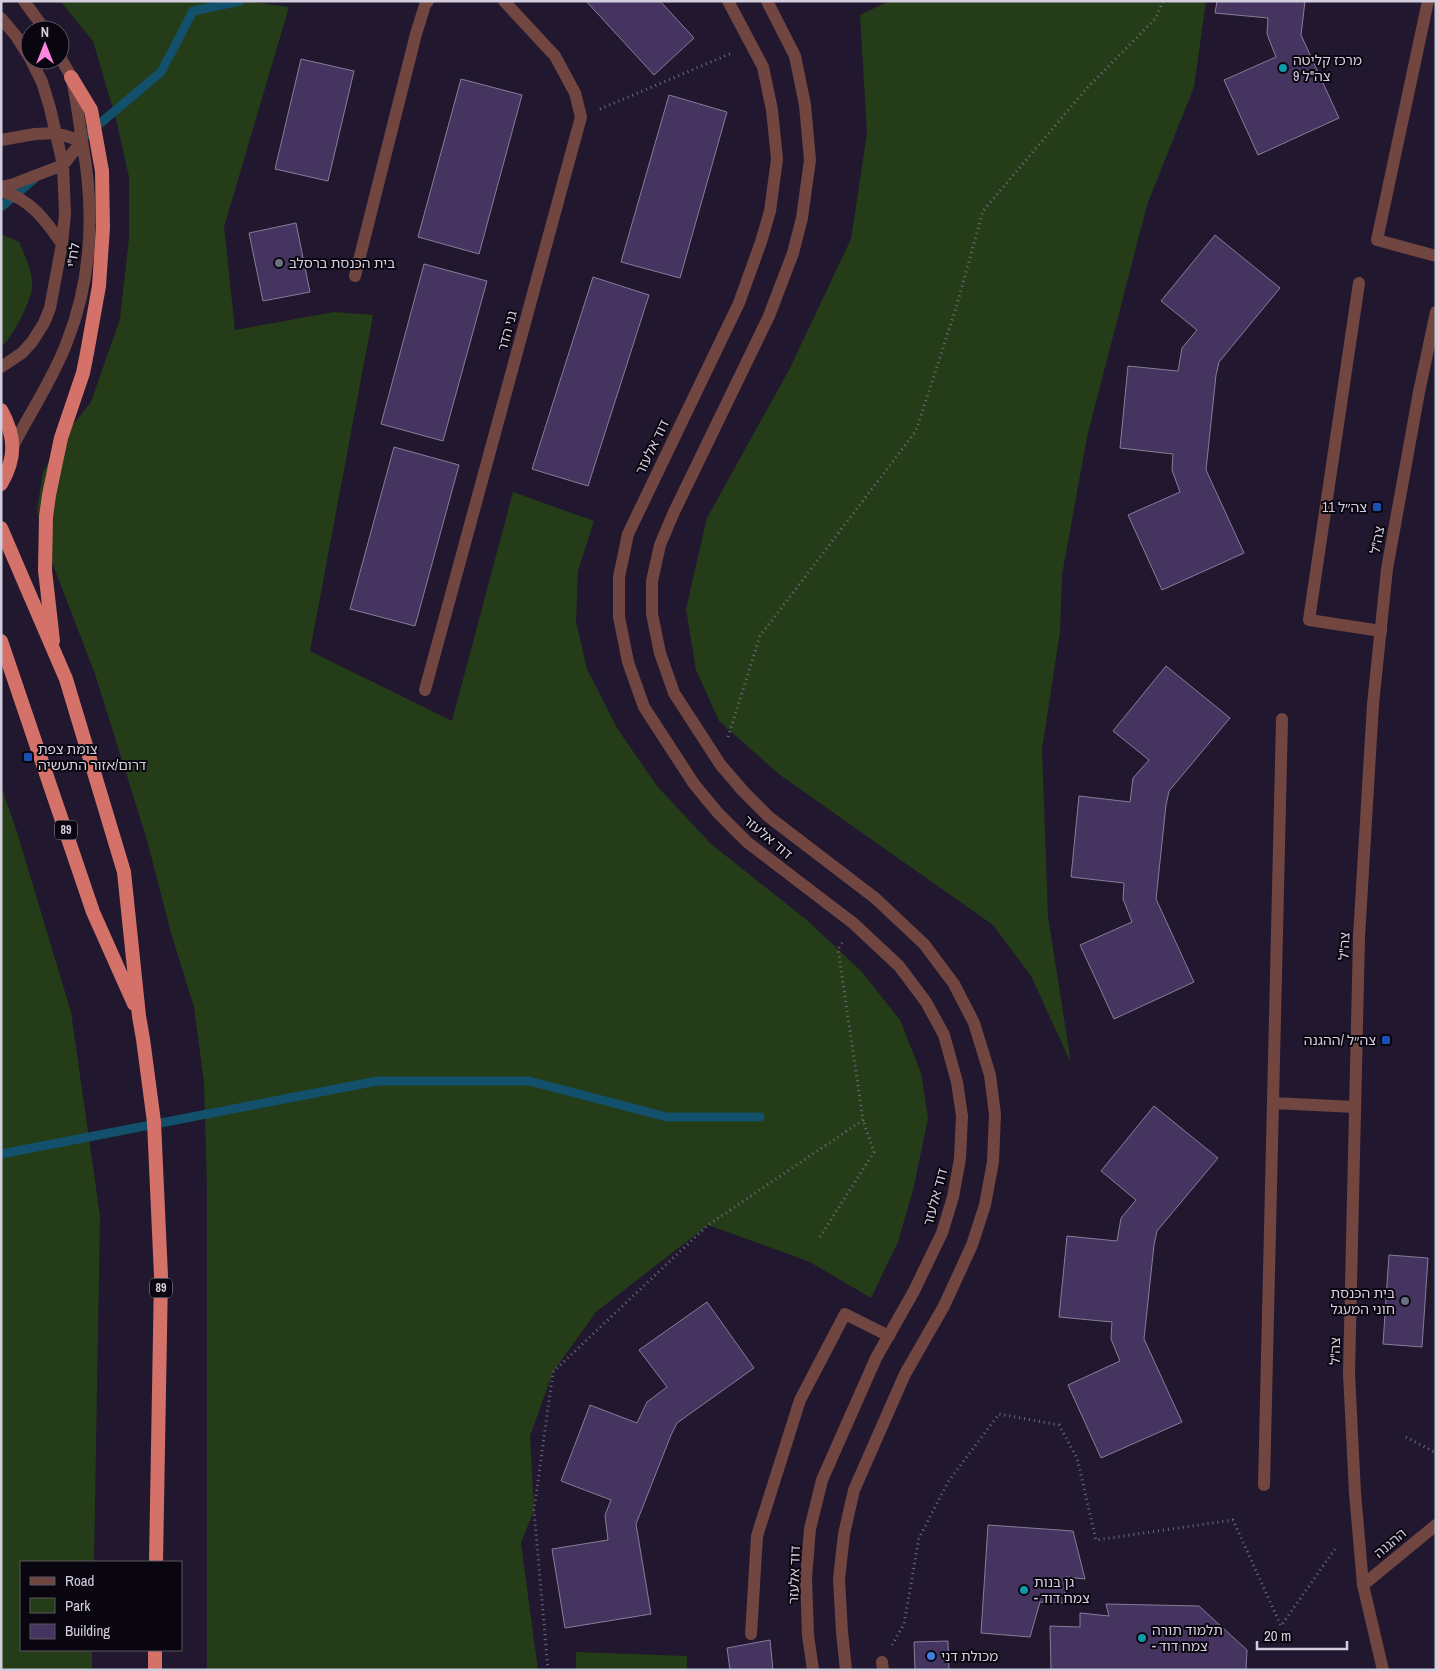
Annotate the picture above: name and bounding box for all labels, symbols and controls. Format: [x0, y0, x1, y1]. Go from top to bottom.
north arrow [20, 20, 70, 70]
text: N [41, 23, 49, 41]
place label: מרכז קליטה צה"ל 9 [1293, 51, 1362, 85]
marker: מרכז קליטה צה"ל 9 [1277, 62, 1289, 74]
street label: לח"י [62, 241, 84, 269]
place label: בית הכנסת ברסלב [289, 254, 395, 272]
marker: בית הכנסת ברסלב [273, 257, 285, 269]
street label: גני הדר [493, 309, 521, 353]
street label: דוד אלעזר [631, 416, 673, 477]
place label: צה״ל 11 [1322, 498, 1367, 516]
marker: צה״ל 11 [1371, 501, 1383, 513]
street label: צה"ל [1366, 524, 1388, 555]
place label: צומת צפת דרום/אזור התעשיה [38, 740, 147, 774]
marker: צומת צפת דרום/אזור התעשיה [22, 751, 34, 763]
street label: דוד אלעזר [740, 811, 797, 863]
road number: 89 [55, 820, 77, 840]
street label: צה"ל [1335, 932, 1353, 960]
place label: צה״ל /ההגנה [1304, 1031, 1376, 1049]
marker: צה״ל /ההגנה [1380, 1034, 1392, 1046]
street label: דוד אלעזר [919, 1166, 951, 1228]
road number: 89 [150, 1278, 172, 1298]
place label: בית הכנסת חוני המעגל [1330, 1284, 1395, 1318]
marker: בית הכנסת חוני המעגל [1399, 1295, 1411, 1307]
street label: צה"ל [1326, 1337, 1344, 1365]
street label: ההגנה [1370, 1524, 1410, 1562]
street label: דוד אלעזר [784, 1545, 804, 1605]
legend [20, 1561, 182, 1651]
text: Road [65, 1570, 94, 1591]
place label: גן בנות - צמח דוד [1034, 1573, 1090, 1607]
marker: גן בנות - צמח דוד [1018, 1584, 1030, 1596]
text: Park [65, 1595, 91, 1616]
scale bar [1257, 1618, 1347, 1650]
text: Building [65, 1620, 110, 1641]
place label: תלמוד תורה - צמח דוד [1152, 1621, 1223, 1655]
text: 20 m [1264, 1625, 1291, 1646]
marker: תלמוד תורה - צמח דוד [1136, 1632, 1148, 1644]
place label: מכולת דני [941, 1647, 998, 1665]
marker: מכולת דני [925, 1650, 937, 1662]

